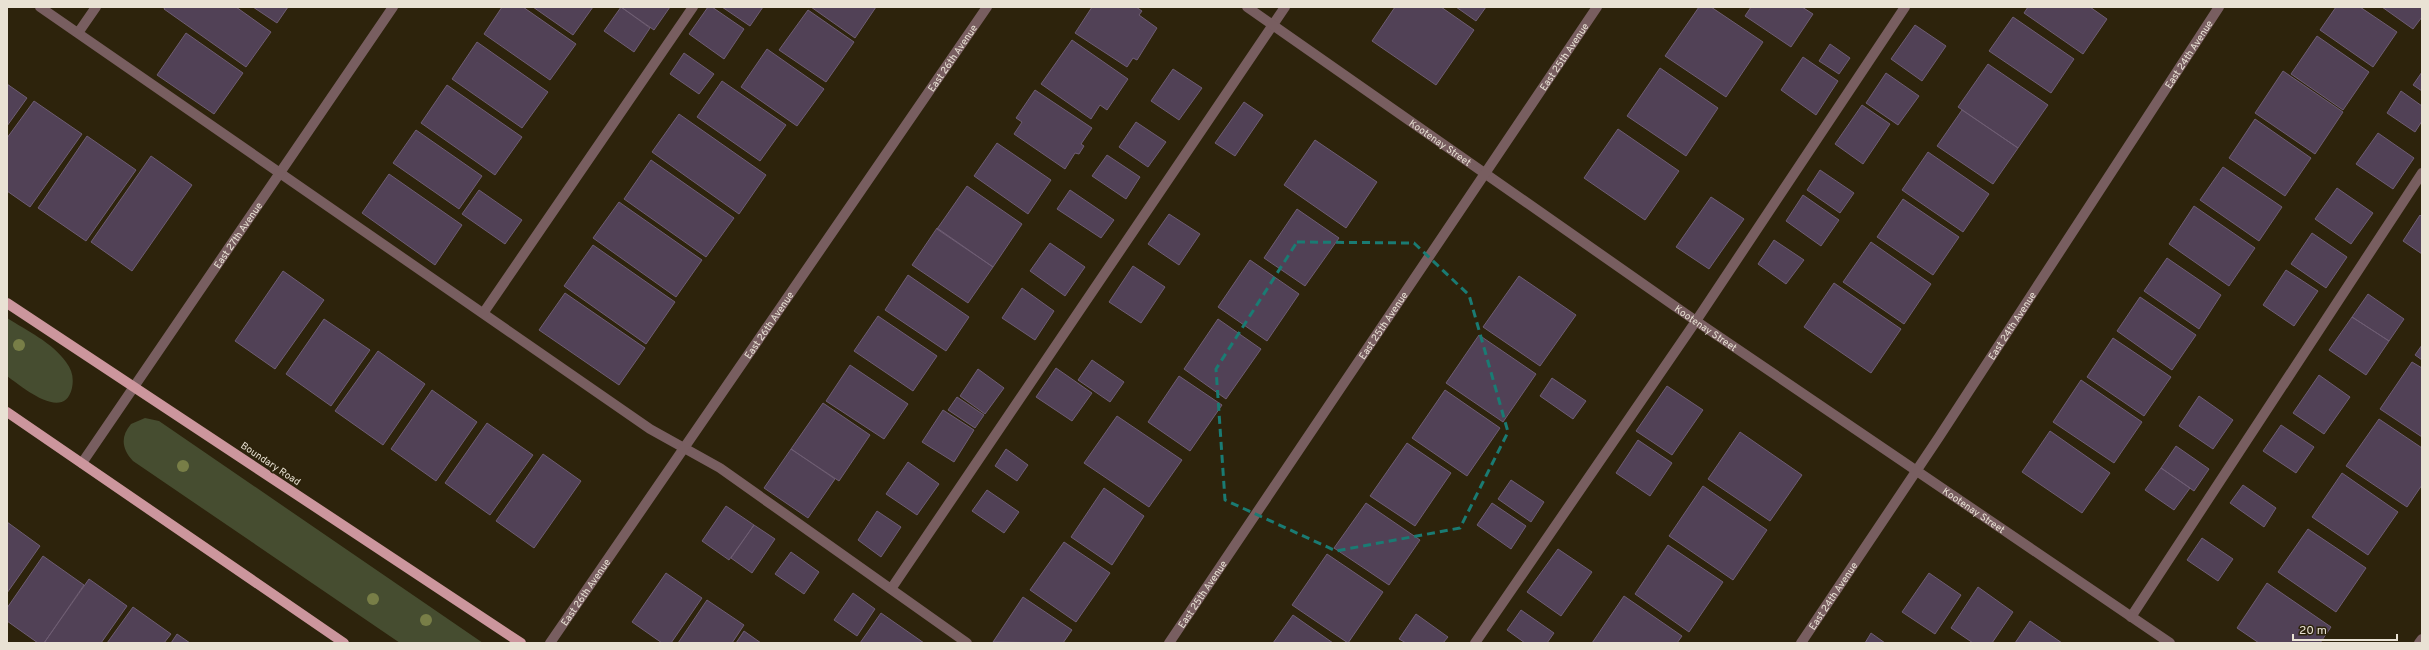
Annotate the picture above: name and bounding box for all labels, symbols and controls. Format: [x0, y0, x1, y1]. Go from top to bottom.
street label: East 24th Avenue [2163, 18, 2217, 91]
street label: East 25th Avenue [1538, 21, 1592, 94]
street label: East 26th Avenue [926, 23, 981, 95]
street label: Kootenay Street [1406, 117, 1473, 170]
street label: East 27th Avenue [212, 200, 266, 272]
street label: East 26th Avenue [742, 290, 797, 362]
street label: East 25th Avenue [1357, 290, 1412, 362]
street label: East 24th Avenue [1986, 290, 2040, 363]
street label: Kootenay Street [1671, 303, 1739, 355]
street label: Boundary Road [238, 439, 303, 489]
street label: Kootenay Street [1939, 485, 2007, 537]
street label: East 26th Avenue [559, 557, 614, 629]
street label: East 25th Avenue [1176, 559, 1231, 631]
street label: East 24th Avenue [1807, 560, 1861, 633]
scale bar [2293, 616, 2397, 642]
text: 20 m [2299, 623, 2327, 639]

